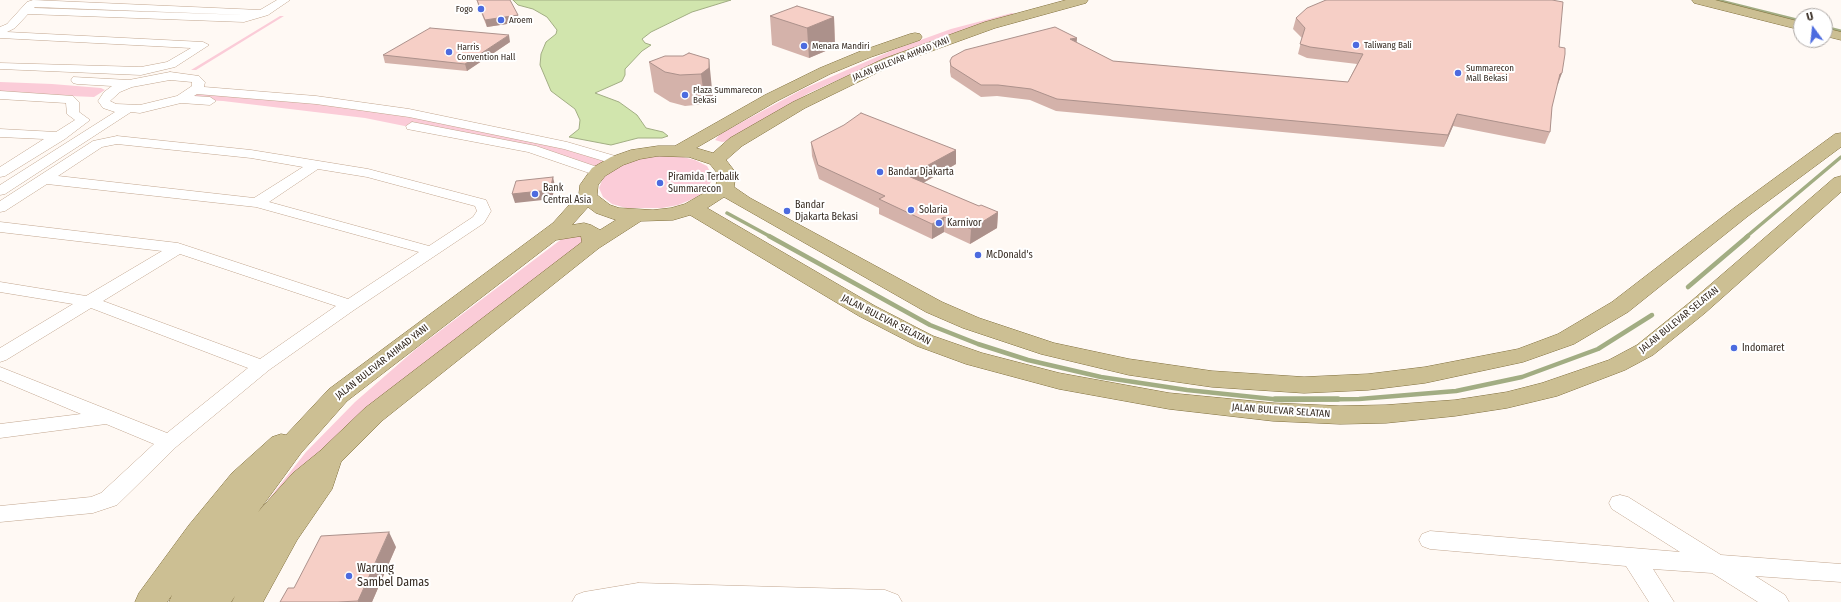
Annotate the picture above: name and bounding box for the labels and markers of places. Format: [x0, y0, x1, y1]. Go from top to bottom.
place label: Fogo [456, 4, 473, 14]
marker: Fogo [476, 4, 486, 14]
marker: Aroem [496, 15, 506, 25]
place label: Aroem [509, 15, 533, 25]
marker: Taliwang Bali [1351, 40, 1361, 50]
place label: Taliwang Bali [1364, 40, 1412, 50]
marker: Menara Mandiri [799, 41, 809, 51]
place label: Menara Mandiri [812, 41, 869, 51]
place label: Harris Convention Hall [457, 42, 515, 63]
marker: Harris Convention Hall [444, 47, 454, 57]
place label: Summarecon Mall Bekasi [1466, 63, 1514, 84]
marker: Summarecon Mall Bekasi [1453, 68, 1463, 78]
place label: Plaza Summarecon Bekasi [693, 85, 762, 106]
marker: Plaza Summarecon Bekasi [680, 90, 690, 100]
place label: Bandar Djakarta [888, 166, 954, 178]
marker: Bandar Djakarta [875, 167, 885, 177]
place label: Piramida Terbalik Summarecon [668, 171, 739, 194]
marker: Piramida Terbalik Summarecon [655, 178, 665, 188]
place label: Bank Central Asia [543, 182, 591, 206]
marker: Bank Central Asia [530, 189, 540, 199]
place label: Bandar Djakarta Bekasi [795, 199, 858, 222]
place label: Solaria [919, 204, 948, 216]
marker: Solaria [906, 205, 916, 215]
marker: Bandar Djakarta Bekasi [782, 206, 792, 216]
place label: Karnivor [947, 217, 982, 229]
marker: Karnivor [934, 218, 944, 228]
place label: McDonald's [986, 249, 1033, 261]
marker: McDonald's [973, 250, 983, 260]
place label: Indomaret [1742, 342, 1785, 354]
marker: Indomaret [1729, 343, 1739, 353]
place label: Warung Sambel Damas [357, 562, 429, 590]
marker: Warung Sambel Damas [344, 571, 354, 581]

